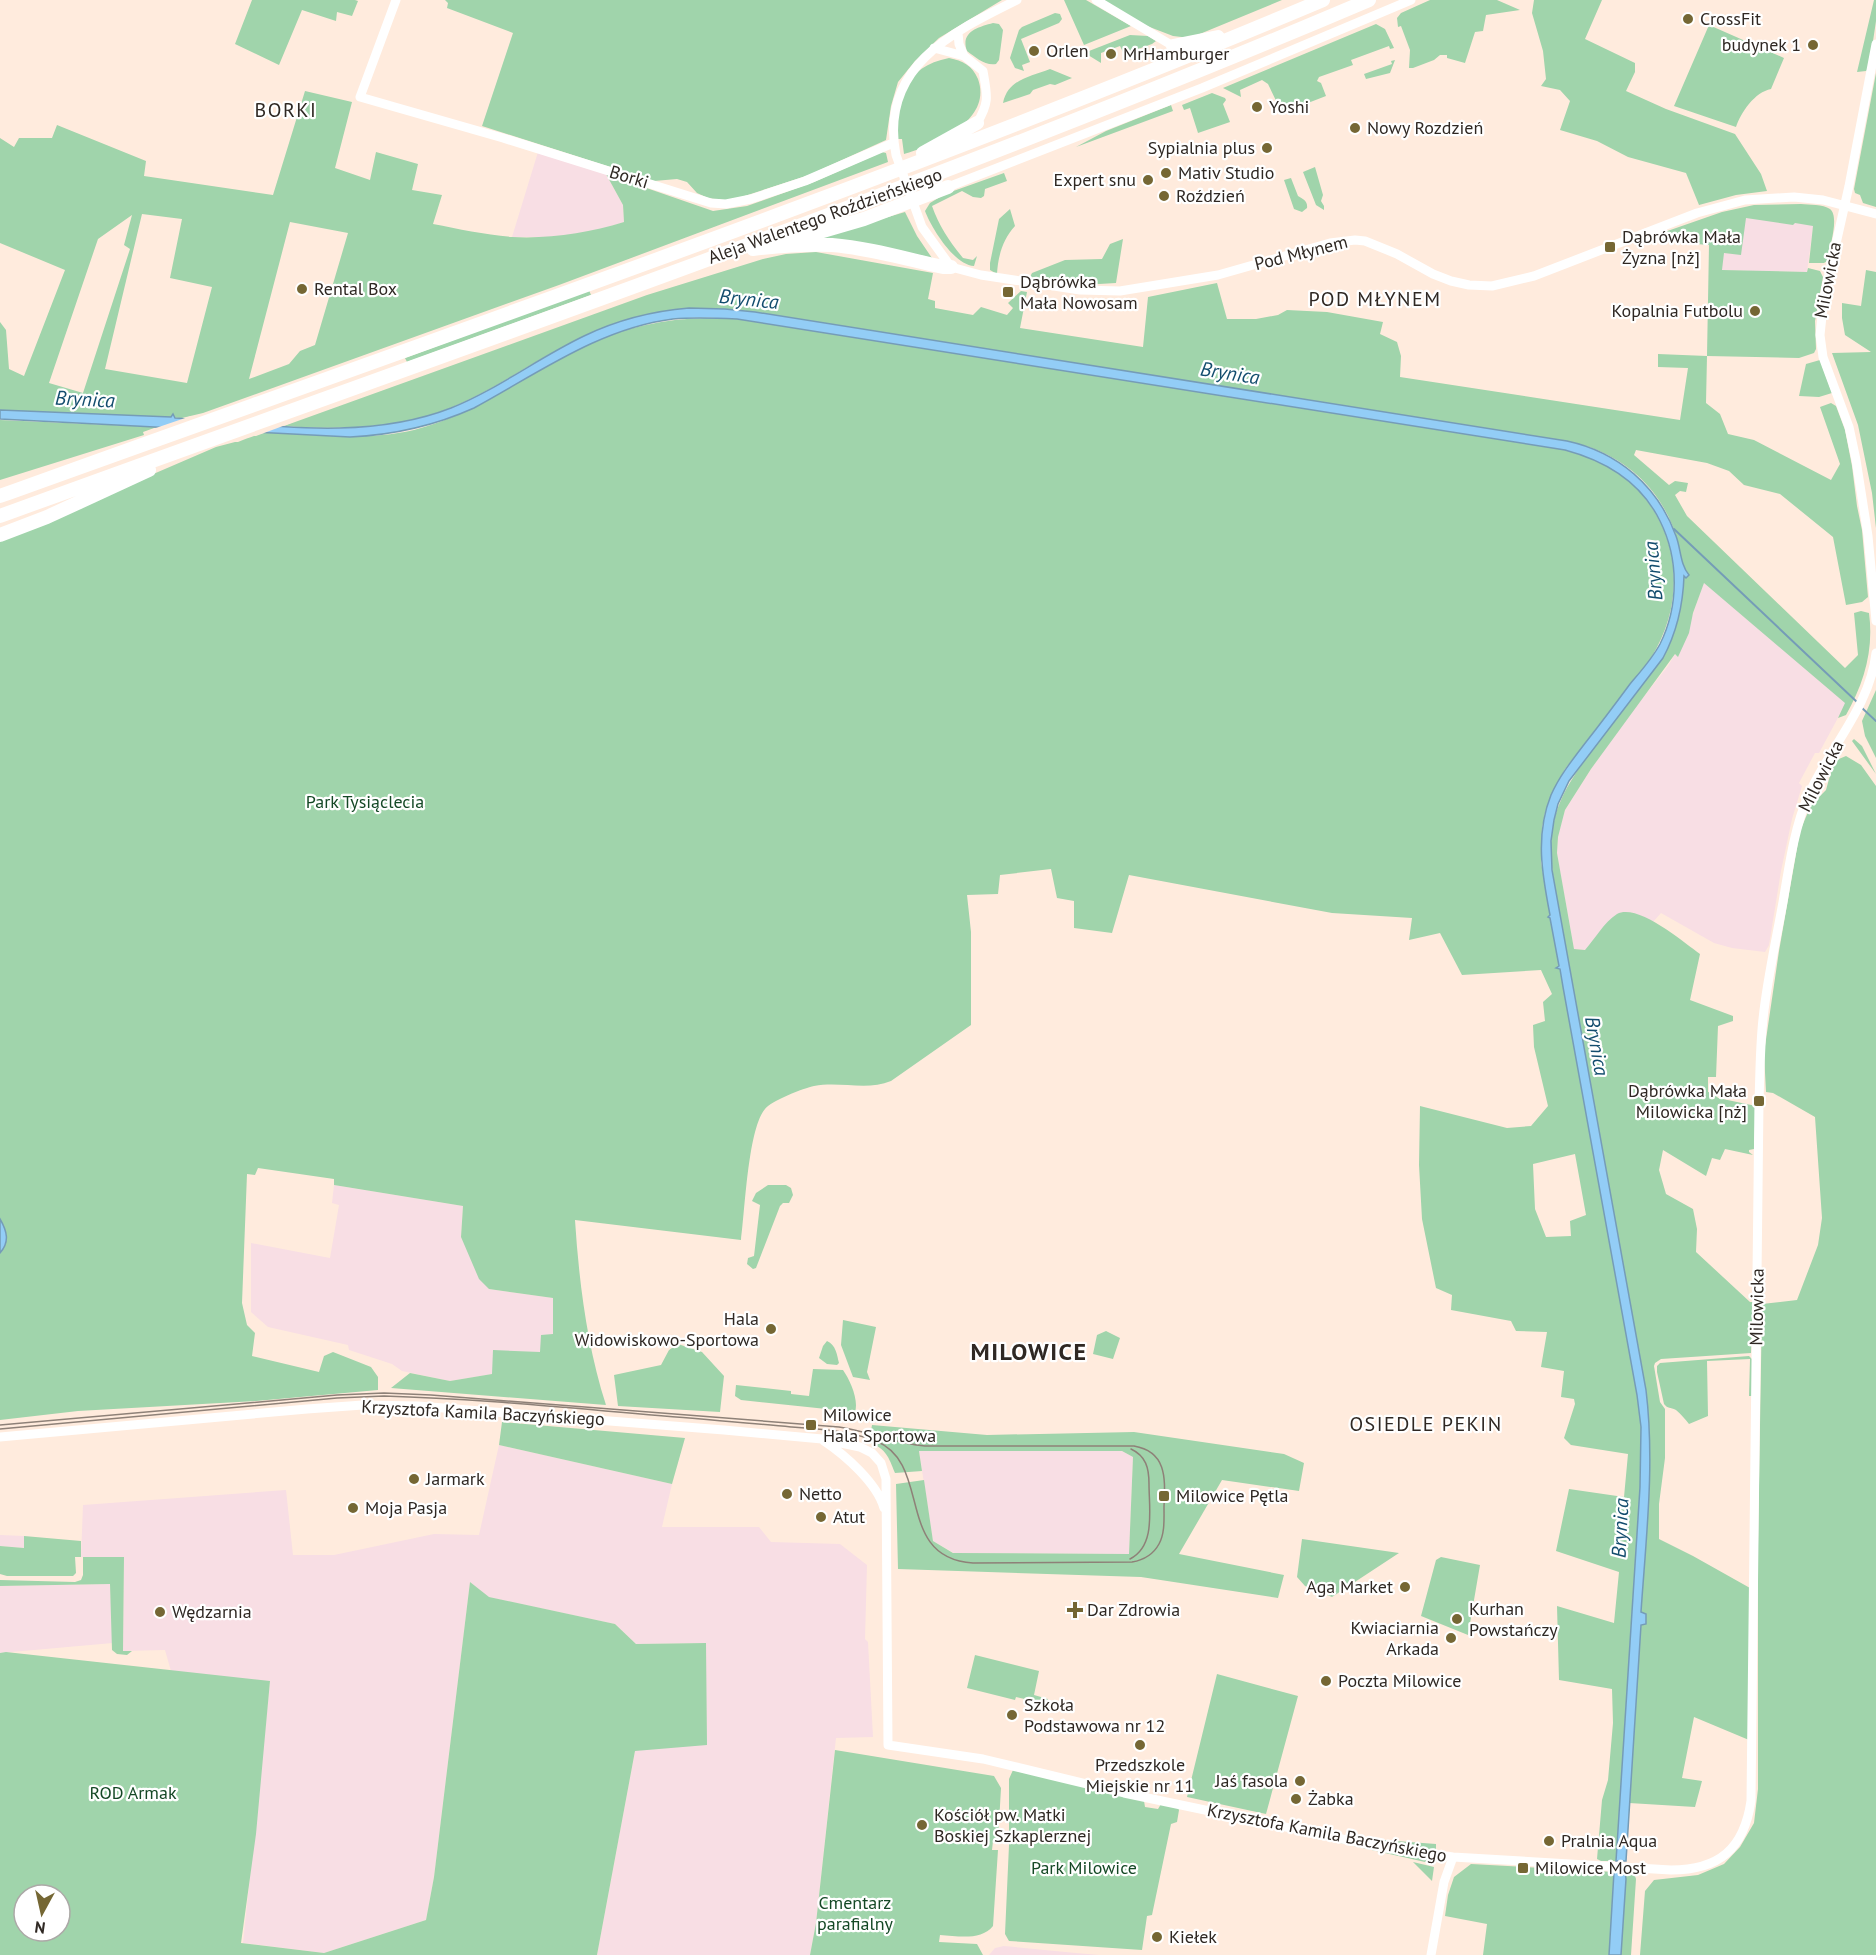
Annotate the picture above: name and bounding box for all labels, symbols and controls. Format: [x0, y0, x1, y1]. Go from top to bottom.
place label: CrossFit [1700, 7, 1761, 30]
marker: CrossFit [1681, 12, 1695, 26]
place label: budynek 1 [1722, 33, 1801, 56]
marker: budynek 1 [1806, 38, 1820, 52]
place label: Orlen [1046, 39, 1089, 62]
place label: MrHamburger [1123, 42, 1229, 65]
marker: Orlen [1027, 44, 1041, 58]
marker: MrHamburger [1104, 47, 1118, 61]
place label: Yoshi [1269, 95, 1309, 118]
district label: BORKI [255, 97, 317, 123]
marker: Yoshi [1250, 100, 1264, 114]
place label: Nowy Rozdzień [1367, 116, 1483, 139]
marker: Nowy Rozdzień [1348, 121, 1362, 135]
place label: Sypialnia plus [1148, 136, 1255, 159]
marker: Sypialnia plus [1260, 141, 1274, 155]
street label: Borki [607, 160, 652, 193]
place label: Mativ Studio [1178, 161, 1274, 184]
street label: Aleja Walentego Roździeńskiego [705, 162, 945, 269]
marker: Mativ Studio [1159, 166, 1173, 180]
place label: Expert snu [1054, 168, 1136, 191]
marker: Expert snu [1141, 173, 1155, 187]
place label: Roździeń [1176, 184, 1245, 207]
marker: Roździeń [1157, 189, 1171, 203]
place label: Dąbrówka Mała Żyzna [nż] [1622, 225, 1741, 269]
street label: Pod Młynem [1252, 230, 1350, 275]
marker: Dąbrówka Mała Żyzna [nż] [1603, 240, 1617, 254]
street label: Milowicka [1809, 240, 1846, 320]
place label: Dąbrówka Mała Nowosam [1020, 270, 1138, 314]
place label: Rental Box [314, 277, 397, 300]
marker: Rental Box [295, 282, 309, 296]
water label: Brynica [718, 283, 780, 315]
marker: Dąbrówka Mała Nowosam [1001, 285, 1015, 299]
district label: POD MŁYNEM [1308, 286, 1442, 312]
place label: Kopalnia Futbolu [1611, 299, 1743, 322]
marker: Kopalnia Futbolu [1748, 304, 1762, 318]
water label: Brynica [1199, 355, 1262, 391]
water label: Brynica [55, 384, 116, 414]
water label: Brynica [1637, 540, 1669, 602]
street label: Milowicka [1793, 736, 1848, 816]
park label: Park Tysiąclecia [306, 790, 424, 813]
water label: Brynica [1579, 1014, 1615, 1078]
place label: Dąbrówka Mała Milowicka [nż] [1628, 1079, 1747, 1123]
marker: Dąbrówka Mała Milowicka [nż] [1752, 1094, 1766, 1108]
street label: Milowicka [1744, 1268, 1769, 1346]
place label: Hala Widowiskowo-Sportowa [574, 1307, 759, 1351]
marker: Hala Widowiskowo-Sportowa [764, 1322, 778, 1336]
district label: MILOWICE [970, 1336, 1088, 1367]
street label: Krzysztofa Kamila Baczyńskiego [361, 1395, 605, 1430]
place label: Milowice Hala Sportowa [823, 1403, 936, 1447]
district label: OSIEDLE PEKIN [1349, 1411, 1503, 1437]
marker: Milowice Hala Sportowa [804, 1418, 818, 1432]
place label: Jarmark [425, 1467, 485, 1490]
marker: Jarmark [407, 1472, 421, 1486]
place label: Netto [799, 1482, 842, 1505]
place label: Milowice Pętla [1176, 1484, 1288, 1507]
marker: Netto [780, 1487, 794, 1501]
marker: Milowice Pętla [1157, 1489, 1171, 1503]
place label: Moja Pasja [365, 1496, 447, 1519]
water label: Brynica [1605, 1497, 1635, 1558]
marker: Moja Pasja [346, 1501, 360, 1515]
place label: Atut [833, 1505, 865, 1528]
marker: Atut [814, 1510, 828, 1524]
place label: Aga Market [1306, 1575, 1393, 1598]
marker: Aga Market [1398, 1580, 1412, 1594]
place label: Kurhan Powstańczy [1469, 1597, 1558, 1641]
place label: Dar Zdrowia [1087, 1598, 1180, 1621]
place label: Wędzarnia [172, 1600, 252, 1623]
marker: Dar Zdrowia [1068, 1603, 1082, 1617]
marker: Wędzarnia [153, 1605, 167, 1619]
marker: Kurhan Powstańczy [1450, 1612, 1464, 1626]
place label: Kwiaciarnia Arkada [1350, 1616, 1439, 1660]
marker: Kwiaciarnia Arkada [1444, 1631, 1458, 1645]
place label: Poczta Milowice [1338, 1669, 1461, 1692]
marker: Poczta Milowice [1319, 1674, 1333, 1688]
place label: Szkoła Podstawowa nr 12 [1024, 1693, 1165, 1737]
marker: Szkoła Podstawowa nr 12 [1005, 1708, 1019, 1722]
marker: Przedszkole Miejskie nr 11 [1133, 1738, 1147, 1752]
place label: Przedszkole Miejskie nr 11 [1086, 1753, 1194, 1797]
place label: Jaś fasola [1214, 1769, 1288, 1792]
marker: Jaś fasola [1293, 1774, 1307, 1788]
park label: ROD Armak [89, 1781, 177, 1804]
place label: Żabka [1308, 1787, 1354, 1810]
marker: Żabka [1289, 1792, 1303, 1806]
street label: Krzysztofa Kamila Baczyńskiego [1205, 1798, 1449, 1867]
place label: Kościół pw. Matki Boskiej Szkaplerznej [934, 1803, 1091, 1847]
marker: Kościół pw. Matki Boskiej Szkaplerznej [915, 1818, 929, 1832]
place label: Pralnia Aqua [1561, 1829, 1657, 1852]
marker: Pralnia Aqua [1542, 1834, 1556, 1848]
park label: Park Milowice [1031, 1856, 1137, 1879]
place label: Milowice Most [1535, 1856, 1646, 1879]
marker: Milowice Most [1516, 1861, 1530, 1875]
north arrow [12, 1883, 72, 1943]
park label: Cmentarz parafialny [817, 1891, 894, 1935]
text: N [33, 1917, 47, 1938]
place label: Kiełek [1169, 1925, 1217, 1948]
marker: Kiełek [1150, 1930, 1164, 1944]

